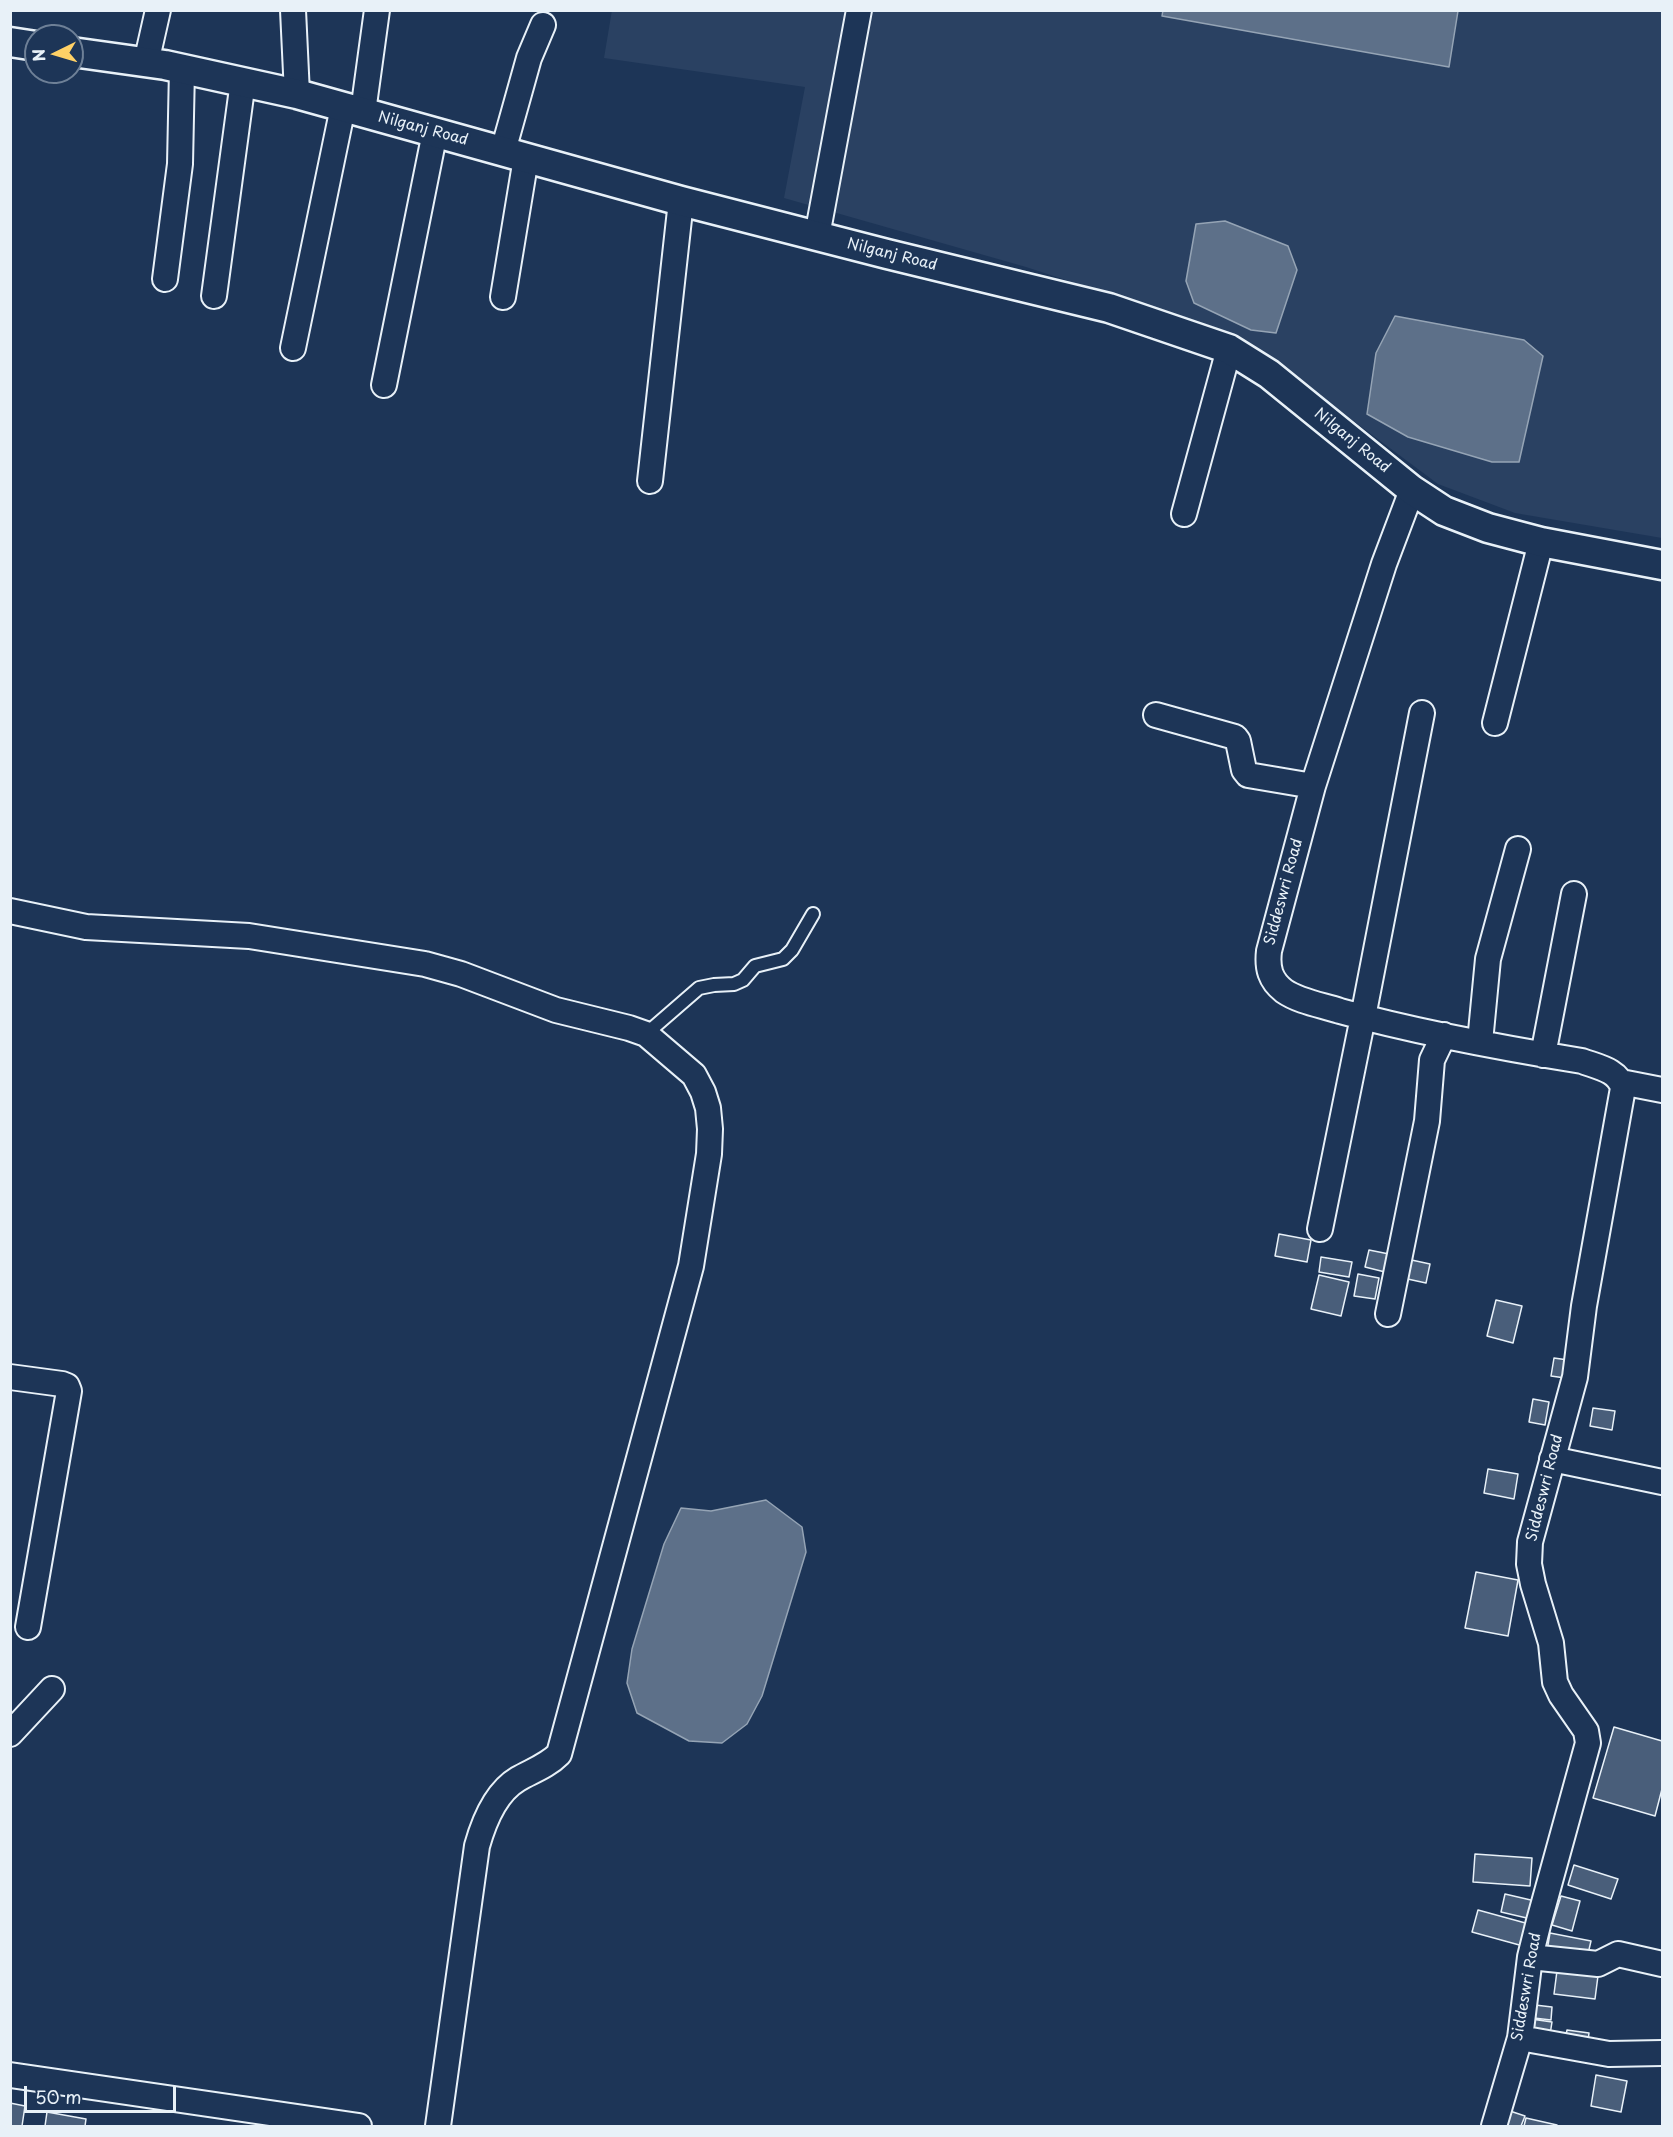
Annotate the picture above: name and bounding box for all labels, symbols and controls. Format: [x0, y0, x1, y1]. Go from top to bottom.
north arrow [24, 24, 84, 84]
text: N [26, 48, 51, 63]
street label: Nilganj Road [376, 108, 470, 150]
street label: Nilganj Road [845, 235, 939, 275]
street label: Nilganj Road [1310, 405, 1394, 477]
street label: Siddeswri Road [1261, 837, 1307, 947]
street label: Siddeswri Road [1523, 1433, 1567, 1543]
street label: Siddeswri Road [1509, 1931, 1545, 2043]
scale bar [27, 2074, 178, 2112]
text: 50 m [35, 2083, 82, 2110]

